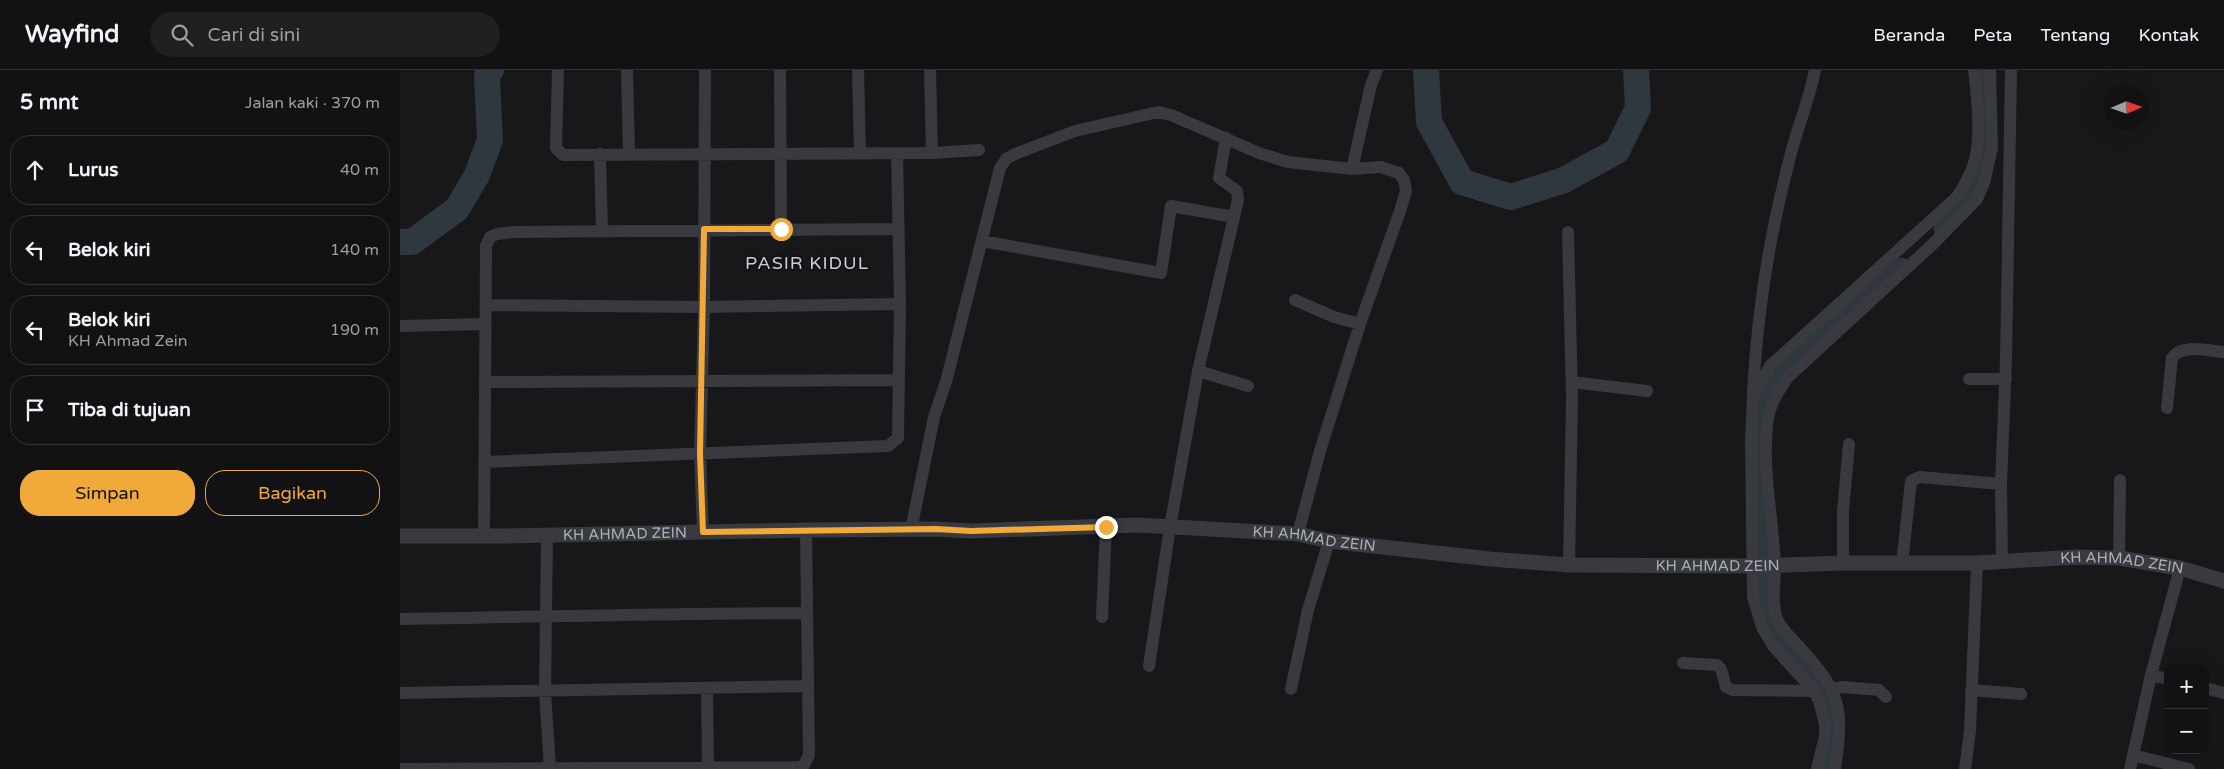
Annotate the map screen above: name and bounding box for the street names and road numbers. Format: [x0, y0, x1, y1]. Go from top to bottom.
street label: KH AHMAD ZEIN [1252, 522, 1377, 555]
street label: KH AHMAD ZEIN [563, 523, 687, 544]
street label: KH AHMAD ZEIN [2060, 548, 2185, 577]
street label: KH AHMAD ZEIN [1655, 556, 1780, 575]

